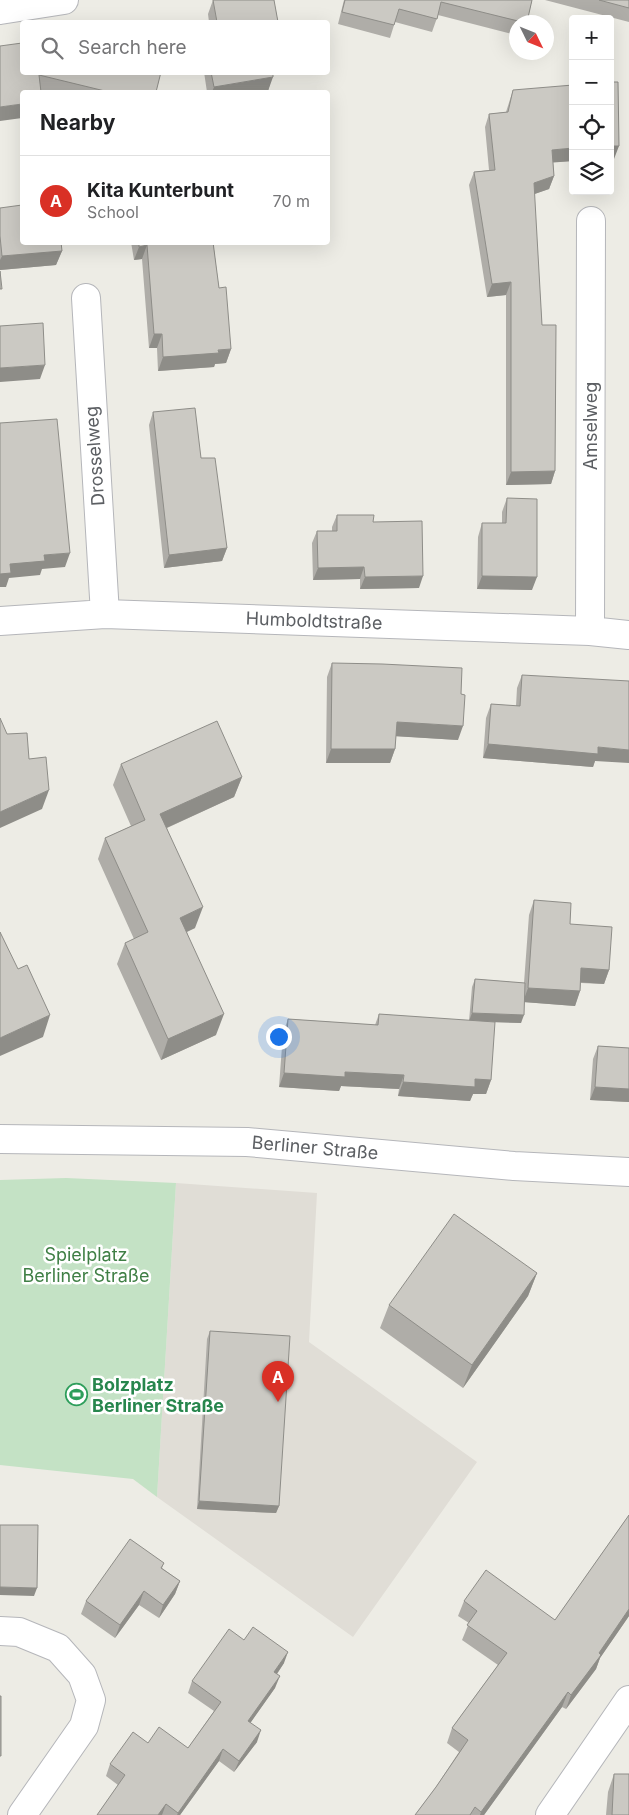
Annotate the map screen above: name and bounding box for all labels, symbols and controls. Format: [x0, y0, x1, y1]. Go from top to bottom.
north arrow [509, 15, 554, 60]
map controls [569, 15, 614, 195]
button: + [569, 15, 614, 60]
search box [20, 20, 330, 75]
icon: search [38, 34, 66, 62]
text: Search here [78, 36, 187, 59]
button: − [569, 60, 614, 105]
button: locate [569, 105, 614, 150]
text: Nearby [40, 110, 115, 135]
button: layers [569, 150, 614, 195]
text: Kita Kunterbunt [87, 179, 234, 202]
text: A [50, 191, 62, 211]
text: 70 m [273, 191, 310, 211]
text: School [87, 202, 139, 222]
street label: Amselweg [580, 382, 601, 470]
street label: Drosselweg [81, 405, 108, 507]
street label: Humboldtstraße [245, 608, 383, 633]
your location [266, 1024, 292, 1050]
street label: Berliner Straße [251, 1132, 379, 1163]
park label: Spielplatz Berliner Straße [23, 1244, 149, 1286]
pin: A [262, 1361, 294, 1402]
place label: Bolzplatz Berliner Straße [92, 1374, 224, 1416]
sports icon: Bolzplatz Berliner Straße [64, 1383, 88, 1407]

